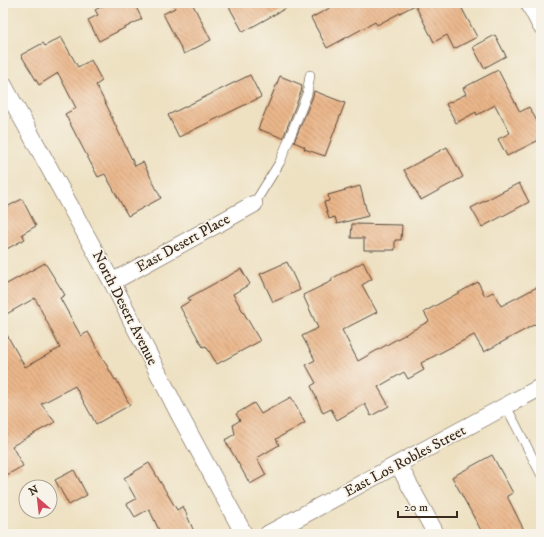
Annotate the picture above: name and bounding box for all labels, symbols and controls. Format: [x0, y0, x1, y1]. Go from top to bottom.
street label: East Desert Place [133, 209, 233, 277]
street label: North Desert Avenue [88, 247, 162, 369]
street label: East Los Robles Street [341, 421, 469, 501]
north arrow [18, 479, 58, 519]
text: N [27, 483, 41, 499]
scale bar [398, 493, 457, 519]
text: 20 m [404, 500, 428, 515]

